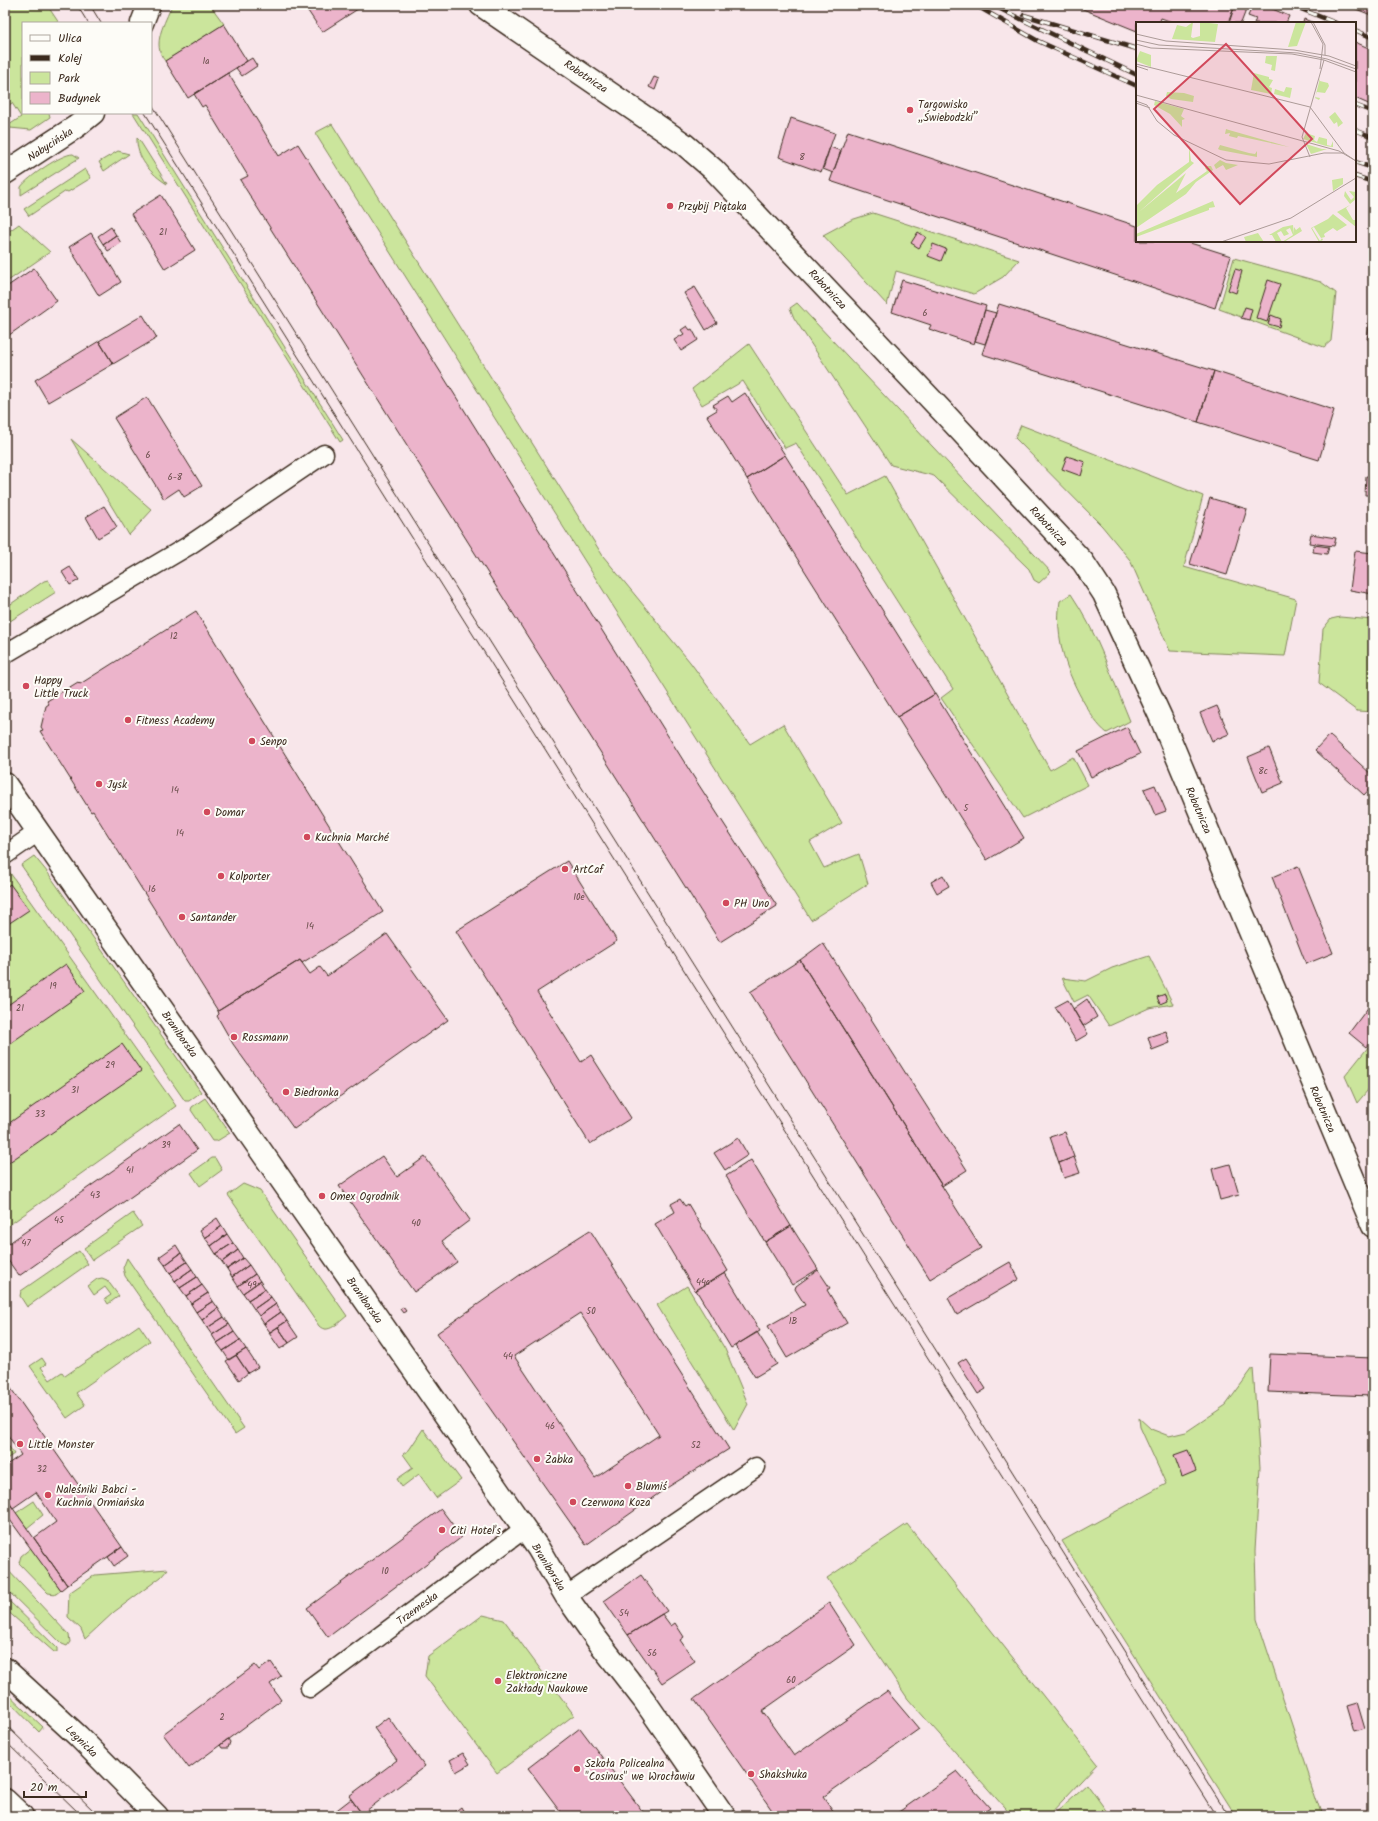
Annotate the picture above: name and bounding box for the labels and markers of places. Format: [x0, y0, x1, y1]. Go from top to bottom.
place label: Targowisko „Świebodzki” [918, 96, 978, 127]
marker: Targowisko „Świebodzki” [905, 105, 915, 115]
place label: Przybij Piątaka [678, 198, 747, 216]
marker: Przybij Piątaka [665, 201, 675, 211]
place label: Happy Little Truck [34, 672, 89, 703]
marker: Happy Little Truck [21, 681, 31, 691]
place label: Fitness Academy [136, 712, 215, 730]
marker: Fitness Academy [123, 715, 133, 725]
place label: Senpo [260, 733, 287, 751]
marker: Senpo [247, 736, 257, 746]
place label: Jysk [107, 776, 128, 794]
marker: Jysk [94, 779, 104, 789]
place label: Domar [215, 804, 246, 822]
marker: Domar [202, 807, 212, 817]
place label: Kuchnia Marché [315, 829, 390, 847]
marker: Kuchnia Marché [302, 832, 312, 842]
place label: ArtCaf [573, 861, 605, 879]
marker: ArtCaf [560, 864, 570, 874]
place label: Kolporter [229, 868, 271, 886]
marker: Kolporter [216, 871, 226, 881]
place label: PH Uno [734, 895, 769, 913]
marker: PH Uno [721, 898, 731, 908]
place label: Santander [190, 909, 238, 927]
marker: Santander [177, 912, 187, 922]
place label: Rossmann [242, 1029, 289, 1047]
marker: Rossmann [229, 1032, 239, 1042]
place label: Biedronka [294, 1084, 339, 1102]
marker: Biedronka [281, 1087, 291, 1097]
place label: Omex Ogrodnik [330, 1188, 400, 1206]
marker: Omex Ogrodnik [317, 1191, 327, 1201]
place label: Little Monster [28, 1436, 96, 1454]
marker: Little Monster [15, 1439, 25, 1449]
place label: Żabka [545, 1451, 573, 1469]
marker: Żabka [532, 1454, 542, 1464]
place label: Blumiś [636, 1478, 667, 1496]
place label: Naleśniki Babci - Kuchnia Ormiańska [56, 1481, 144, 1512]
marker: Blumiś [623, 1481, 633, 1491]
marker: Naleśniki Babci - Kuchnia Ormiańska [43, 1490, 53, 1500]
place label: Czerwona Koza [581, 1494, 650, 1512]
marker: Czerwona Koza [568, 1497, 578, 1507]
place label: Citi Hotel's [450, 1522, 501, 1540]
marker: Citi Hotel's [437, 1525, 447, 1535]
place label: Elektroniczne Zakłady Naukowe [506, 1667, 588, 1698]
marker: Elektroniczne Zakłady Naukowe [493, 1676, 503, 1686]
place label: Szkoła Policealna "Cosinus" we Wrocławiu [585, 1755, 695, 1786]
marker: Szkoła Policealna "Cosinus" we Wrocławiu [572, 1764, 582, 1774]
place label: Shakshuka [759, 1766, 807, 1784]
marker: Shakshuka [746, 1769, 756, 1779]

